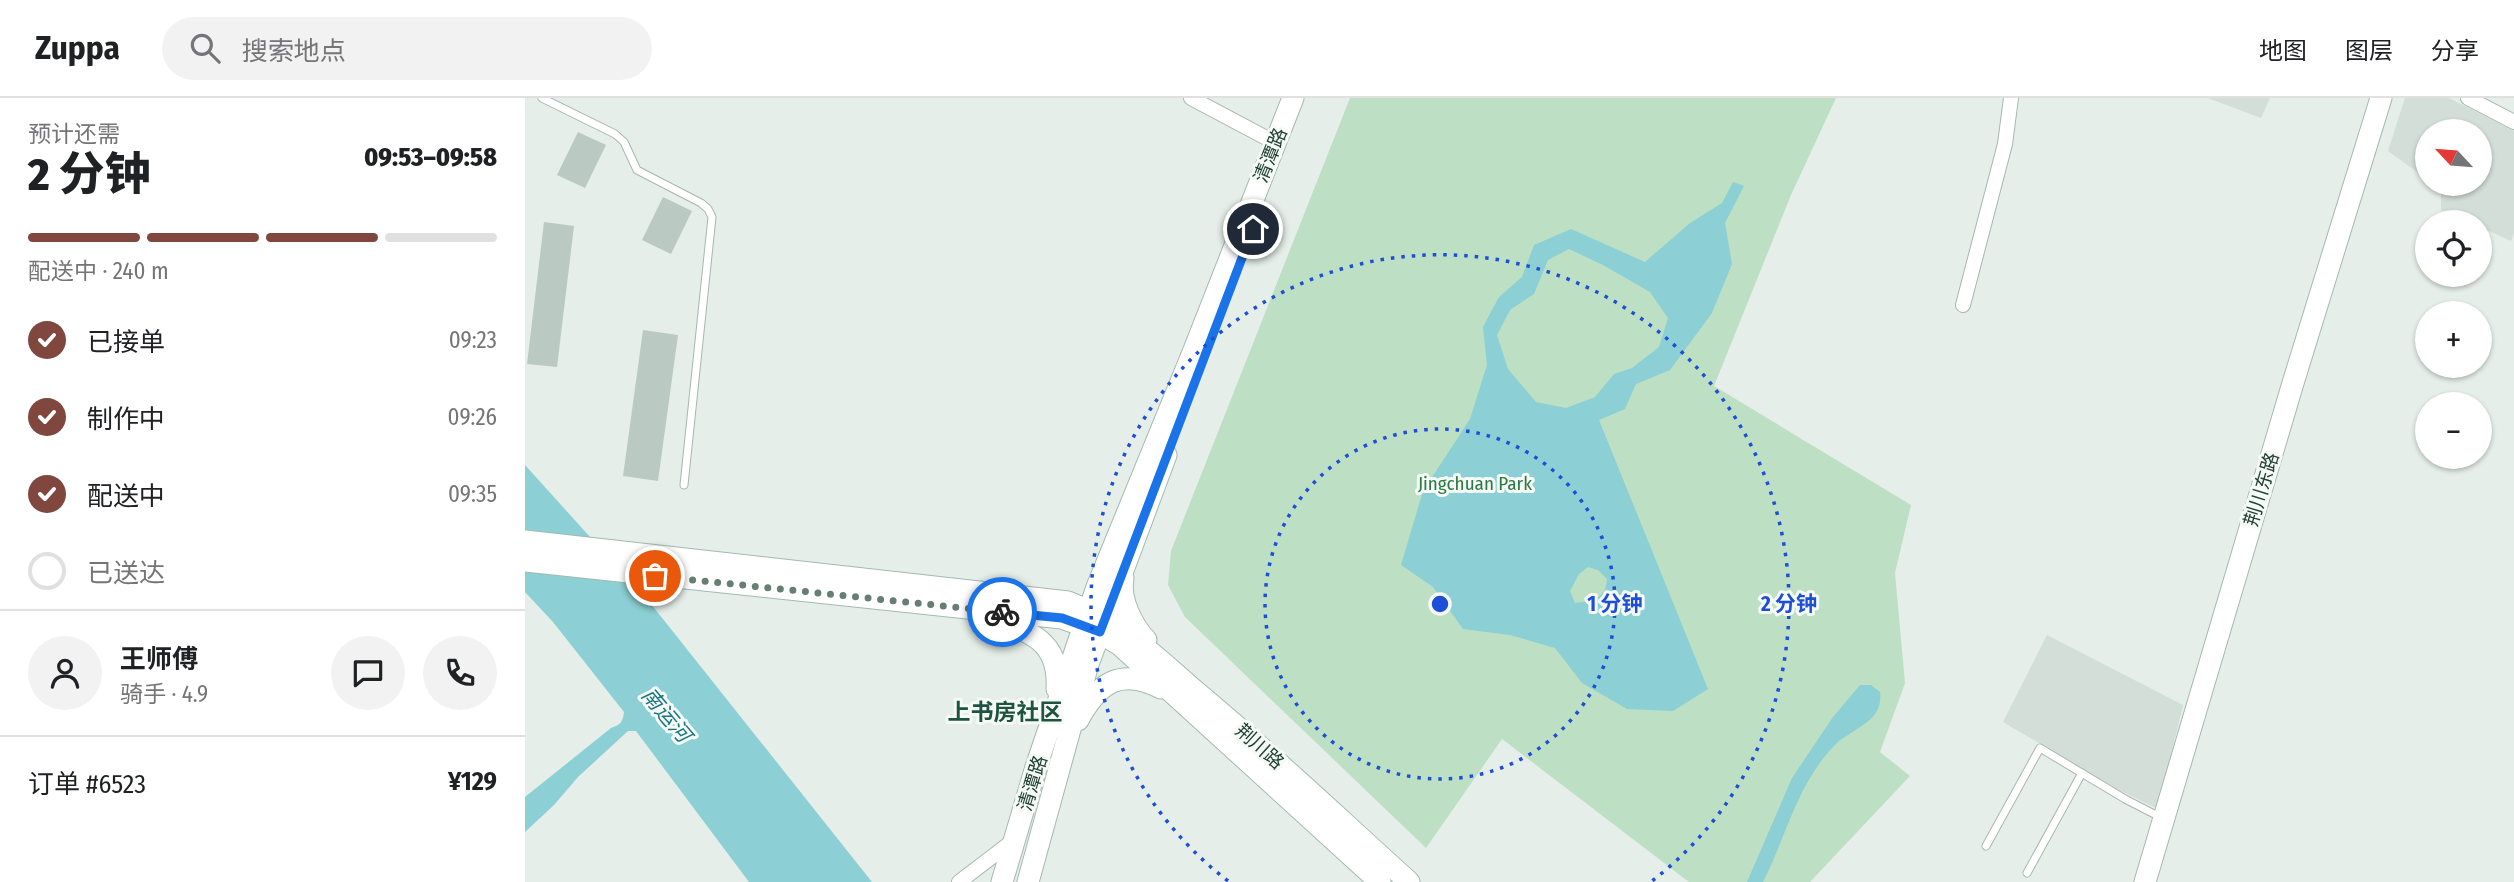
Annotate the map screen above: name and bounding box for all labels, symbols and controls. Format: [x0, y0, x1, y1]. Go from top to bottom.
search box [162, 17, 652, 80]
text: Zuppa [35, 28, 120, 68]
icon: search [186, 29, 224, 67]
text: 搜索地点 [242, 36, 346, 67]
text: 地图 [2259, 37, 2307, 65]
text: 图层 [2345, 37, 2393, 65]
text: 分享 [2431, 37, 2479, 65]
north arrow [2415, 119, 2492, 196]
map controls [2415, 119, 2492, 469]
text: 预计还需 [28, 120, 120, 148]
street label: 清潭路 [1249, 124, 1292, 186]
text: 09:53–09:58 [364, 142, 497, 173]
text: 2 分钟 [28, 147, 151, 202]
pin [1223, 199, 1283, 259]
icon: home [1234, 210, 1272, 248]
button: locate [2415, 210, 2492, 287]
text: 配送中 · 240 m [28, 257, 169, 285]
button: + [2415, 301, 2492, 378]
icon: check [28, 321, 66, 359]
text: 09:23 [449, 326, 497, 354]
text: 已接单 [87, 327, 165, 358]
button: − [2415, 392, 2492, 469]
icon: check [28, 398, 66, 436]
text: 09:26 [448, 403, 497, 431]
text: 制作中 [87, 404, 165, 435]
street label: 荆川东路 [2239, 449, 2284, 529]
park label: Jingchuan Park [1418, 472, 1532, 495]
icon: check [28, 475, 66, 513]
text: 09:35 [448, 480, 497, 508]
text: 配送中 [87, 481, 165, 512]
pin [625, 546, 685, 606]
icon: bag [636, 557, 674, 595]
text: 已送达 [87, 558, 165, 589]
courier [967, 577, 1037, 647]
text: 1 分钟 [1587, 591, 1643, 617]
text: 2 分钟 [1760, 591, 1817, 617]
centre of rings [1428, 592, 1452, 616]
icon: bike [983, 593, 1021, 631]
button: person [28, 636, 102, 710]
button: chat [331, 636, 405, 710]
button: phone [423, 636, 497, 710]
text: 王师傅 [120, 644, 198, 675]
text: 骑手 · 4.9 [120, 680, 208, 708]
water label: 南运河 [636, 683, 699, 751]
district label: 上书房社区 [948, 698, 1063, 726]
street label: 荆川路 [1231, 719, 1289, 774]
street label: 清潭路 [1013, 753, 1052, 814]
text: ¥129 [448, 766, 497, 797]
text: 订单 #6523 [28, 769, 146, 800]

